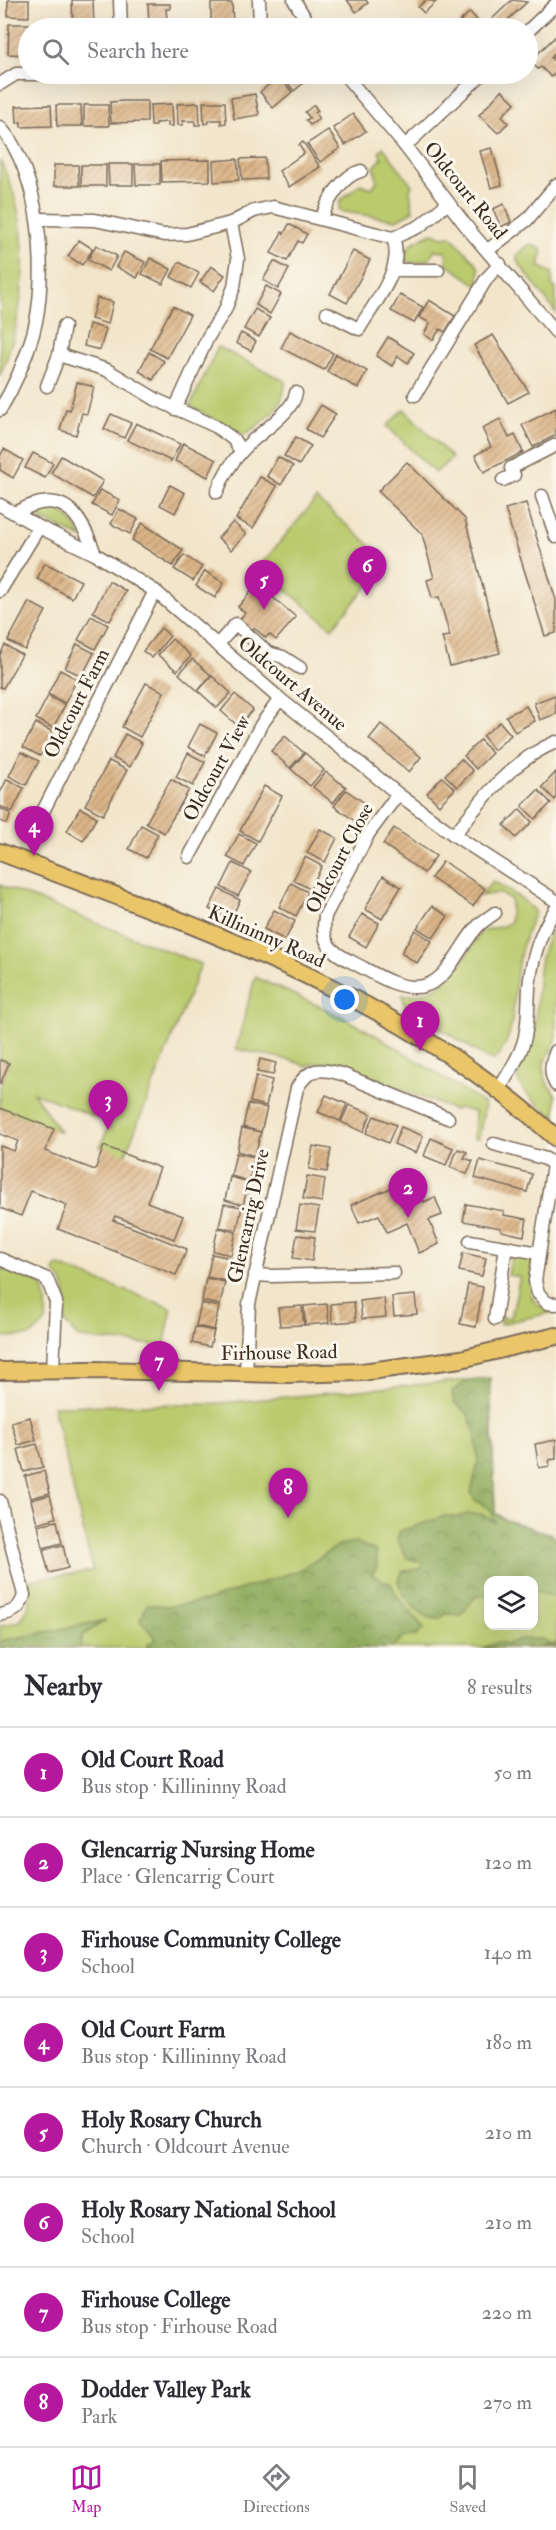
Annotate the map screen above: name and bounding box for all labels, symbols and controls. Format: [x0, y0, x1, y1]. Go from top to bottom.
search box [18, 18, 538, 84]
icon: search [39, 35, 72, 68]
text: Search here [87, 37, 189, 65]
street label: Oldcourt Road [418, 136, 513, 245]
pin: 6 [348, 546, 386, 596]
pin: 5 [244, 560, 284, 610]
street label: Oldcourt Avenue [233, 630, 352, 736]
street label: Oldcourt Farm [38, 643, 115, 763]
street label: Oldcourt View [177, 710, 256, 826]
street label: Oldcourt Close [300, 799, 379, 918]
pin: 4 [15, 806, 54, 856]
street label: Killininny Road [204, 899, 329, 974]
your location [330, 985, 359, 1014]
pin: 1 [400, 1002, 440, 1051]
pin: 3 [88, 1080, 128, 1130]
street label: Glencarrig Drive [222, 1147, 275, 1286]
pin: 2 [388, 1168, 428, 1218]
street label: Firhouse Road [220, 1339, 338, 1366]
pin: 7 [140, 1342, 178, 1391]
pin: 8 [268, 1468, 308, 1518]
map controls [484, 1576, 538, 1630]
button: layers [484, 1576, 538, 1630]
text: Nearby [24, 1671, 102, 1703]
text: 8 results [467, 1675, 532, 1700]
text: Old Court Road [81, 1746, 224, 1774]
text: 1 [40, 1760, 47, 1785]
text: 50 m [493, 1760, 532, 1785]
text: Bus stop · Killininny Road [81, 1774, 287, 1799]
text: Glencarrig Nursing Home [81, 1836, 315, 1864]
text: 2 [38, 1850, 49, 1875]
text: 120 m [485, 1850, 532, 1875]
text: Place · Glencarrig Court [81, 1864, 274, 1889]
text: Firhouse Community College [81, 1926, 341, 1954]
text: 3 [40, 1940, 47, 1965]
text: 140 m [484, 1940, 532, 1965]
text: School [81, 1954, 135, 1979]
text: Old Court Farm [81, 2016, 225, 2044]
text: 4 [38, 2030, 49, 2055]
text: 180 m [485, 2030, 532, 2055]
text: Bus stop · Killininny Road [81, 2044, 287, 2069]
text: Holy Rosary Church [81, 2106, 262, 2134]
text: 5 [39, 2120, 48, 2145]
text: 210 m [485, 2120, 532, 2145]
text: Church · Oldcourt Avenue [81, 2134, 290, 2159]
text: Holy Rosary National School [81, 2196, 336, 2224]
text: 6 [38, 2210, 49, 2235]
text: 210 m [485, 2210, 532, 2235]
text: School [81, 2224, 135, 2249]
text: Firhouse College [81, 2286, 230, 2314]
text: 7 [39, 2300, 48, 2325]
text: 220 m [482, 2300, 532, 2325]
text: Bus stop · Firhouse Road [81, 2314, 278, 2339]
text: Dodder Valley Park [81, 2376, 251, 2404]
text: 8 [39, 2390, 48, 2415]
text: 270 m [483, 2390, 532, 2415]
text: Park [81, 2404, 117, 2429]
tab: Map [70, 2461, 103, 2517]
tab: Directions [243, 2461, 310, 2517]
tab: Saved [450, 2461, 486, 2517]

